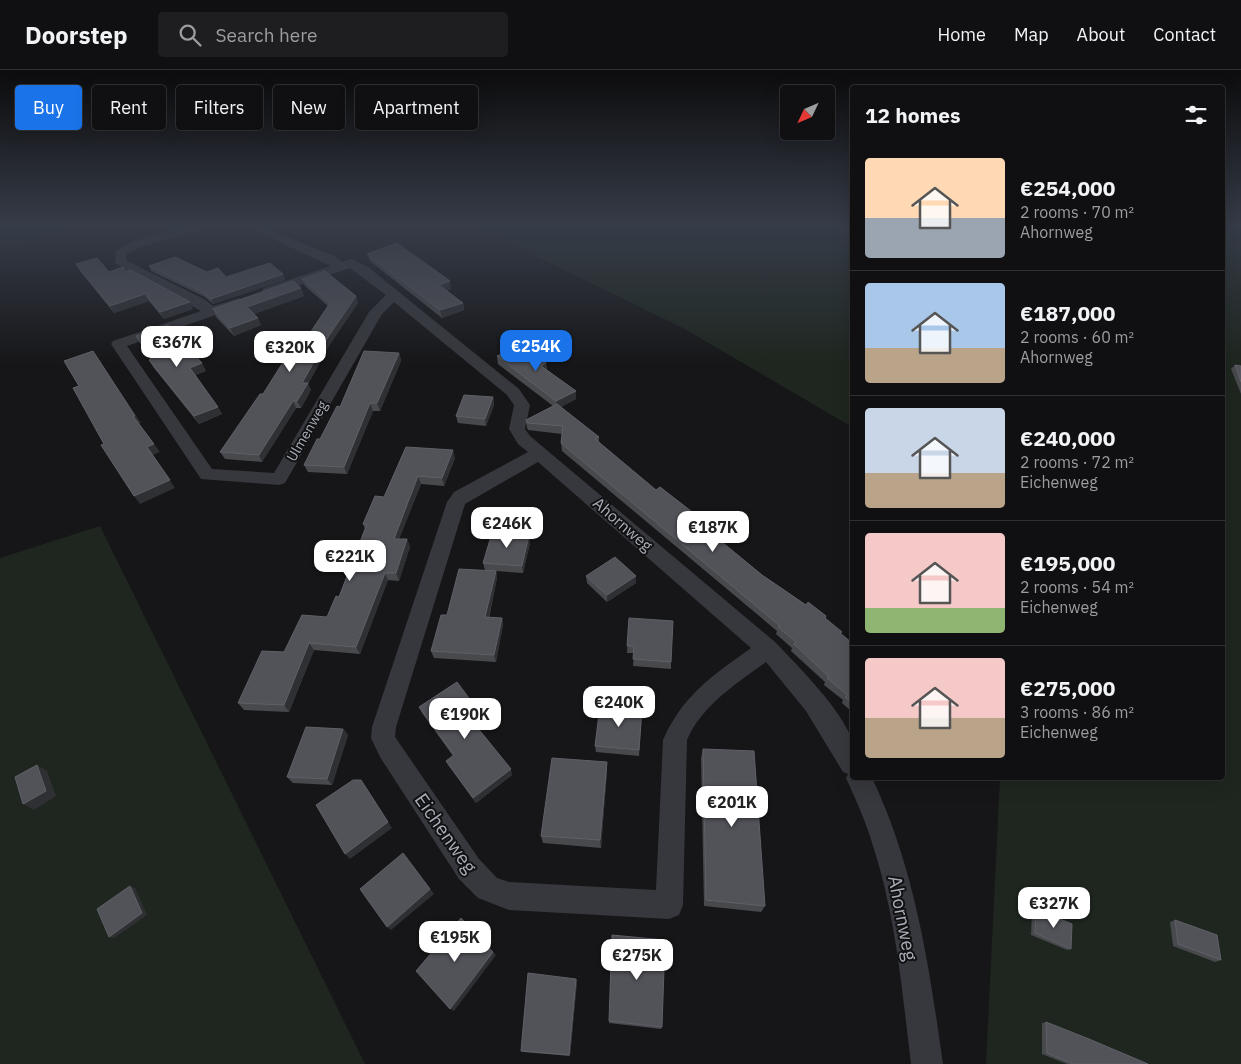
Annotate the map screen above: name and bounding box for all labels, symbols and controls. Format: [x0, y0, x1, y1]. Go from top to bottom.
search box [158, 12, 508, 57]
text: Doorstep [25, 19, 128, 51]
icon: search [176, 21, 204, 49]
text: Search here [216, 23, 317, 47]
text: Home [938, 23, 986, 46]
text: Map [1014, 23, 1049, 46]
text: About [1077, 23, 1125, 46]
text: Contact [1153, 23, 1216, 46]
chip: Buy [15, 85, 82, 130]
chip: Rent [92, 85, 166, 130]
chip: Filters [176, 85, 263, 130]
chip: New [273, 85, 345, 130]
chip: Apartment [355, 85, 478, 130]
north arrow [780, 85, 835, 140]
map controls [780, 85, 835, 140]
text: 12 homes [865, 101, 961, 129]
icon: filters [1182, 101, 1210, 129]
text: €254,000 [1020, 174, 1115, 202]
icon: home [905, 178, 965, 238]
text: 2 rooms · 70 m² [1020, 202, 1134, 222]
text: Ahornweg [1020, 222, 1093, 242]
text: €187,000 [1020, 299, 1115, 327]
icon: home [905, 303, 965, 363]
pin: €367K [142, 326, 212, 368]
text: 2 rooms · 60 m² [1020, 327, 1134, 347]
pin: €320K [255, 330, 325, 373]
pin: €254K [501, 330, 571, 372]
text: €367K [152, 332, 202, 352]
text: €254K [511, 336, 561, 356]
text: €320K [265, 337, 315, 357]
text: Ahornweg [1020, 347, 1093, 367]
street label: Ulmenweg [282, 397, 332, 464]
text: €240,000 [1020, 424, 1115, 452]
icon: home [905, 428, 965, 488]
text: 2 rooms · 72 m² [1020, 452, 1134, 472]
text: Eichenweg [1020, 472, 1098, 492]
street label: Ahornweg [589, 493, 657, 556]
pin: €246K [472, 506, 542, 549]
pin: €187K [678, 510, 748, 553]
text: €246K [482, 513, 532, 533]
text: €187K [688, 517, 738, 537]
pin: €221K [315, 540, 385, 582]
text: €221K [325, 546, 375, 566]
text: €195,000 [1020, 549, 1115, 577]
icon: home [905, 553, 965, 613]
text: 2 rooms · 54 m² [1020, 577, 1134, 597]
text: Eichenweg [1020, 597, 1098, 617]
text: €275,000 [1020, 674, 1115, 702]
icon: home [905, 678, 965, 738]
pin: €240K [584, 686, 654, 728]
text: €240K [594, 692, 644, 712]
pin: €190K [430, 698, 500, 740]
text: 3 rooms · 86 m² [1020, 702, 1134, 722]
text: €190K [440, 704, 490, 724]
text: Eichenweg [1020, 722, 1098, 742]
pin: €201K [697, 786, 767, 828]
street label: Eichenweg [410, 788, 482, 878]
text: €201K [707, 792, 757, 812]
street label: Ahornweg [883, 873, 923, 963]
pin: €327K [1019, 886, 1089, 929]
text: €327K [1029, 893, 1079, 913]
pin: €195K [420, 920, 490, 963]
text: €195K [430, 927, 480, 947]
pin: €275K [602, 938, 672, 981]
text: €275K [612, 945, 662, 965]

